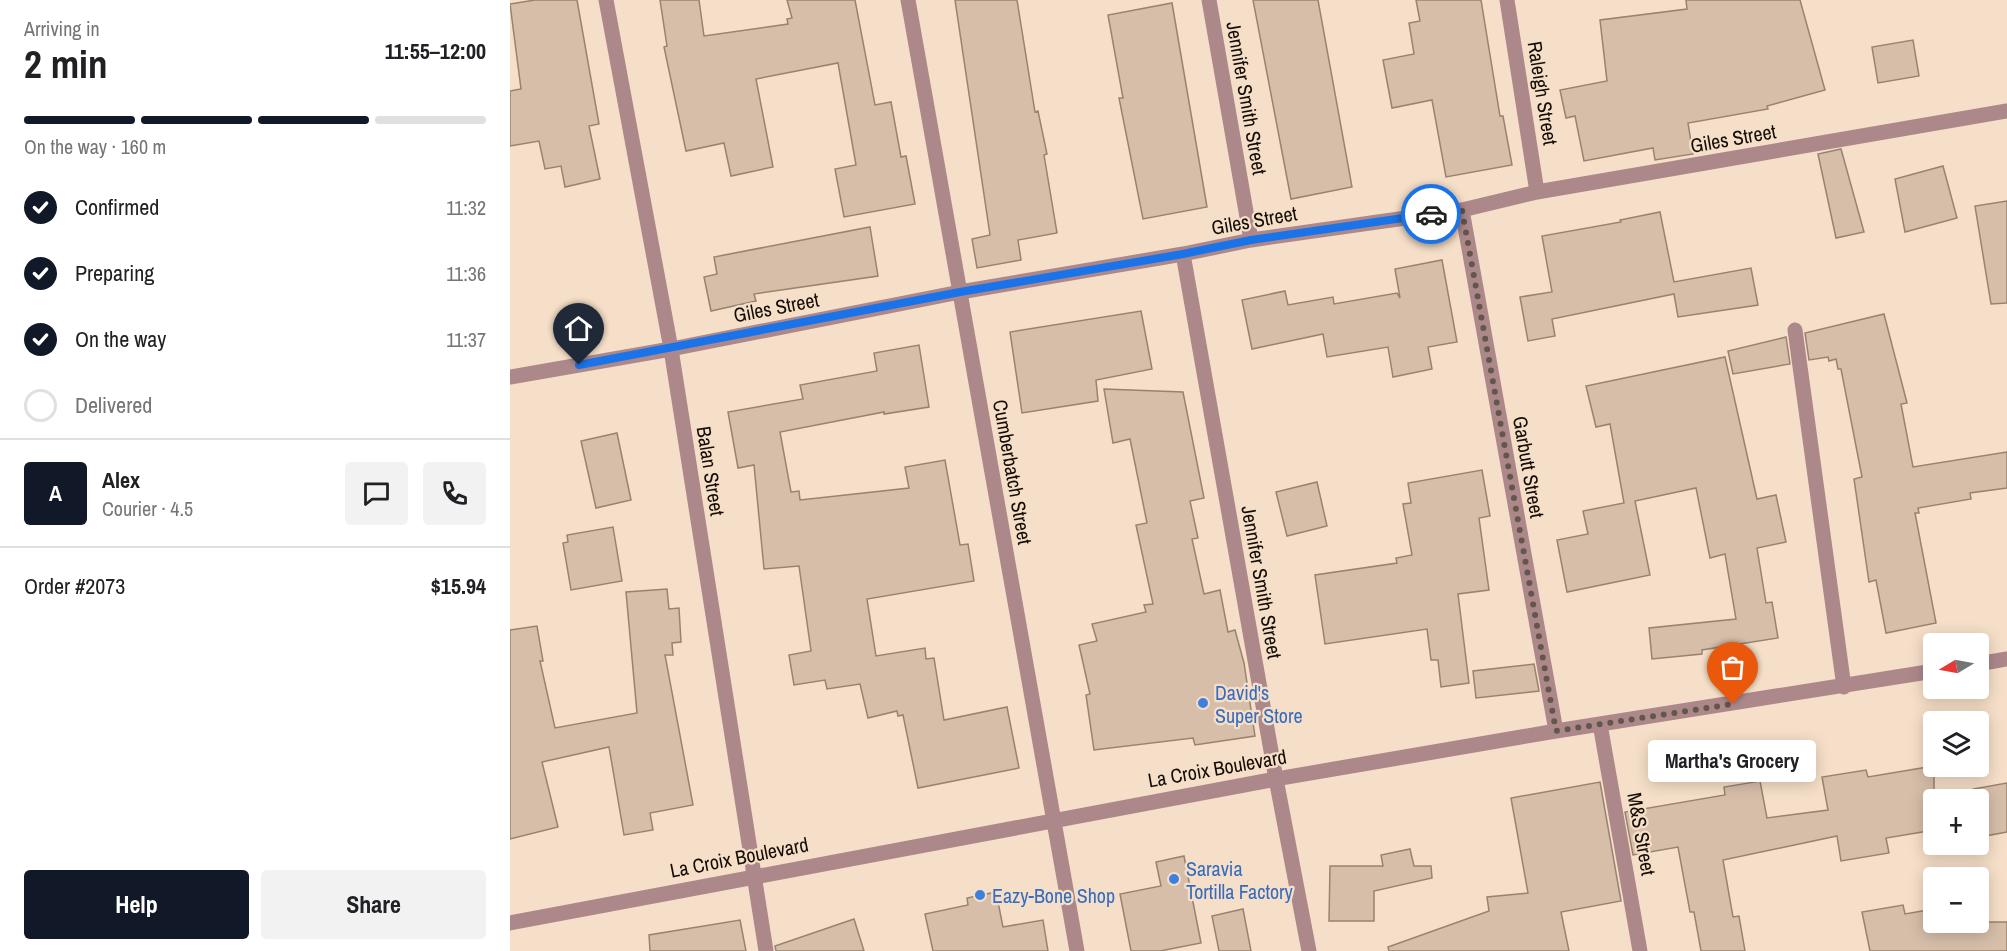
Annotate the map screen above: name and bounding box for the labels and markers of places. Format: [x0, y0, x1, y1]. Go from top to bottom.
pin [553, 303, 604, 365]
pin [1707, 642, 1758, 704]
place label: David's Super Store [1215, 679, 1303, 729]
marker: David's Super Store [1196, 696, 1210, 710]
callout: Martha's Grocery [1649, 740, 1817, 782]
place label: Saravia Tortilla Factory [1186, 855, 1294, 905]
marker: Saravia Tortilla Factory [1167, 872, 1181, 886]
place label: Eazy-Bone Shop [992, 882, 1115, 909]
marker: Eazy-Bone Shop [973, 888, 987, 902]

